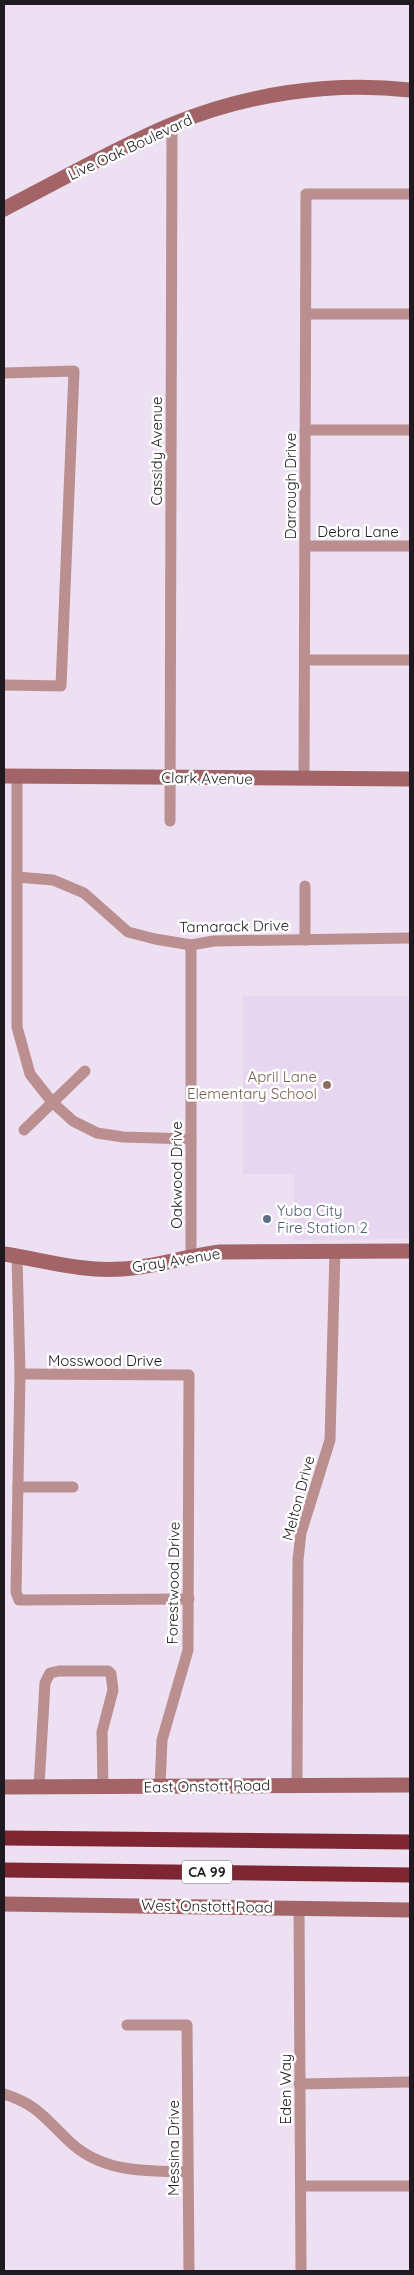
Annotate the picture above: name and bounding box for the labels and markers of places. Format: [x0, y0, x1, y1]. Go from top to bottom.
place label: April Lane Elementary School [187, 1067, 317, 1103]
marker: April Lane Elementary School [321, 1079, 333, 1091]
place label: Yuba City Fire Station 2 [277, 1201, 368, 1237]
marker: Yuba City Fire Station 2 [261, 1213, 273, 1225]

